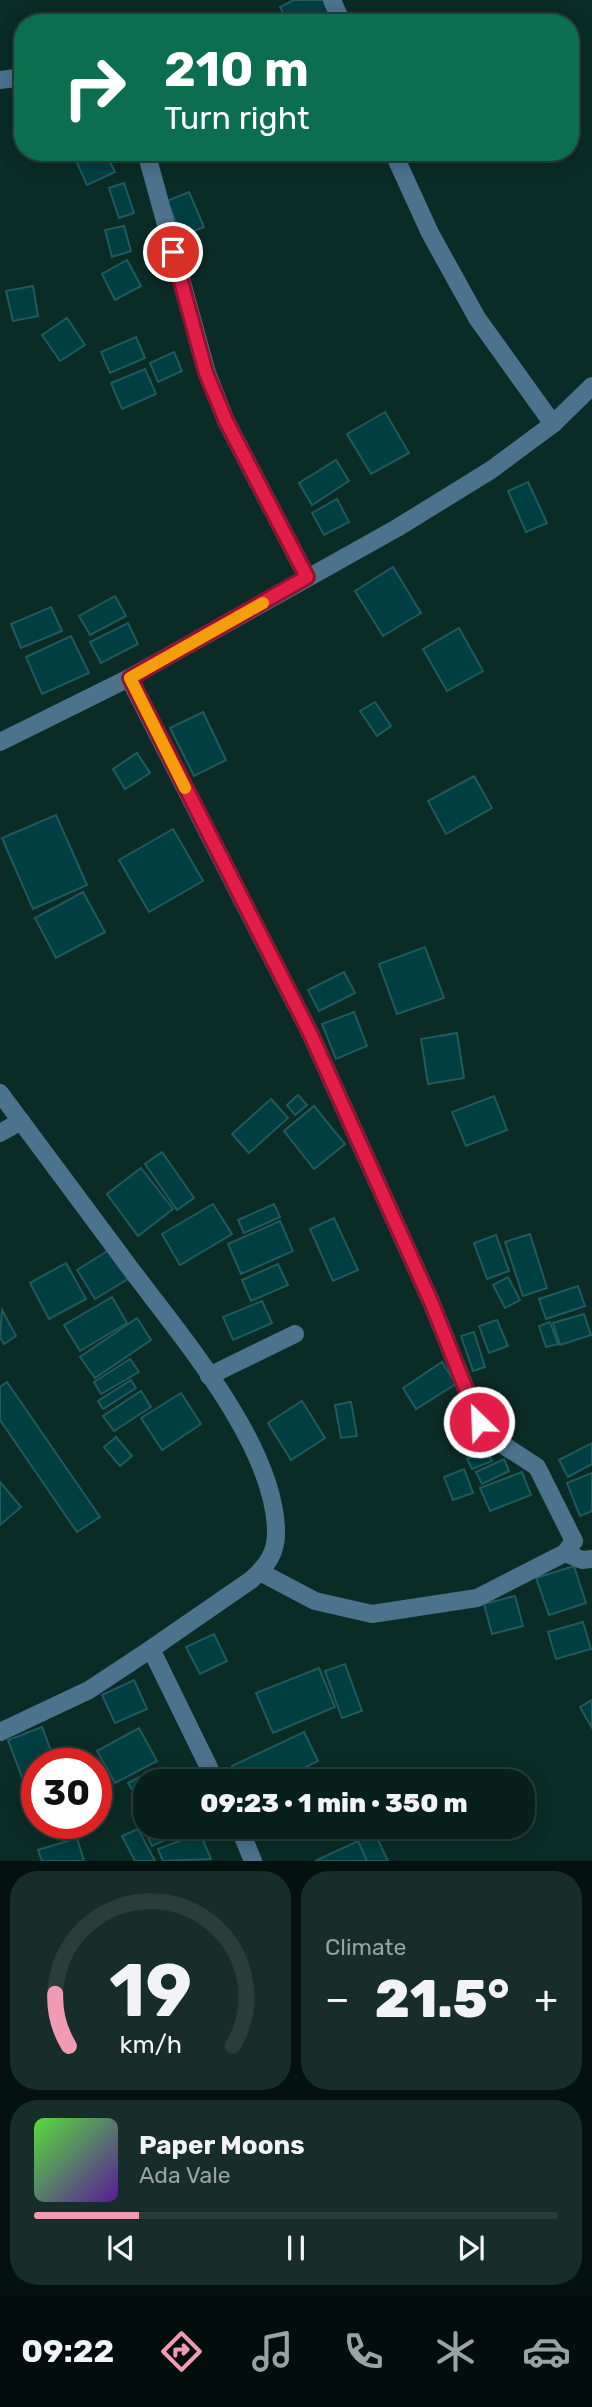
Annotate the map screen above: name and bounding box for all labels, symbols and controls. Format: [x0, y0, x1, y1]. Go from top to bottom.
text: 210 m [164, 40, 309, 98]
icon: right [49, 42, 140, 133]
text: Turn right [164, 99, 309, 137]
pin [143, 222, 203, 282]
icon: arrive [154, 233, 192, 271]
position arrow [442, 1385, 516, 1459]
speed limit sign: 30 [21, 1748, 112, 1839]
text: 09:23 · 1 min · 350 m [200, 1788, 468, 1819]
text: Climate [325, 1933, 406, 1961]
text: 19 [109, 1949, 192, 2035]
text: 21.5° [375, 1968, 509, 2030]
text: − [325, 1976, 350, 2022]
text: + [534, 1976, 558, 2022]
text: km/h [119, 2030, 182, 2059]
text: Paper Moons [139, 2130, 305, 2161]
text: Ada Vale [139, 2161, 231, 2189]
icon: previous [102, 2229, 140, 2267]
icon: pause [277, 2229, 315, 2267]
icon: next [452, 2229, 490, 2267]
icon: directions [157, 2327, 206, 2376]
icon: music [248, 2327, 297, 2376]
icon: phone [339, 2327, 388, 2376]
icon: climate [431, 2327, 480, 2376]
icon: car [522, 2327, 571, 2376]
text: 09:22 [21, 2332, 114, 2370]

